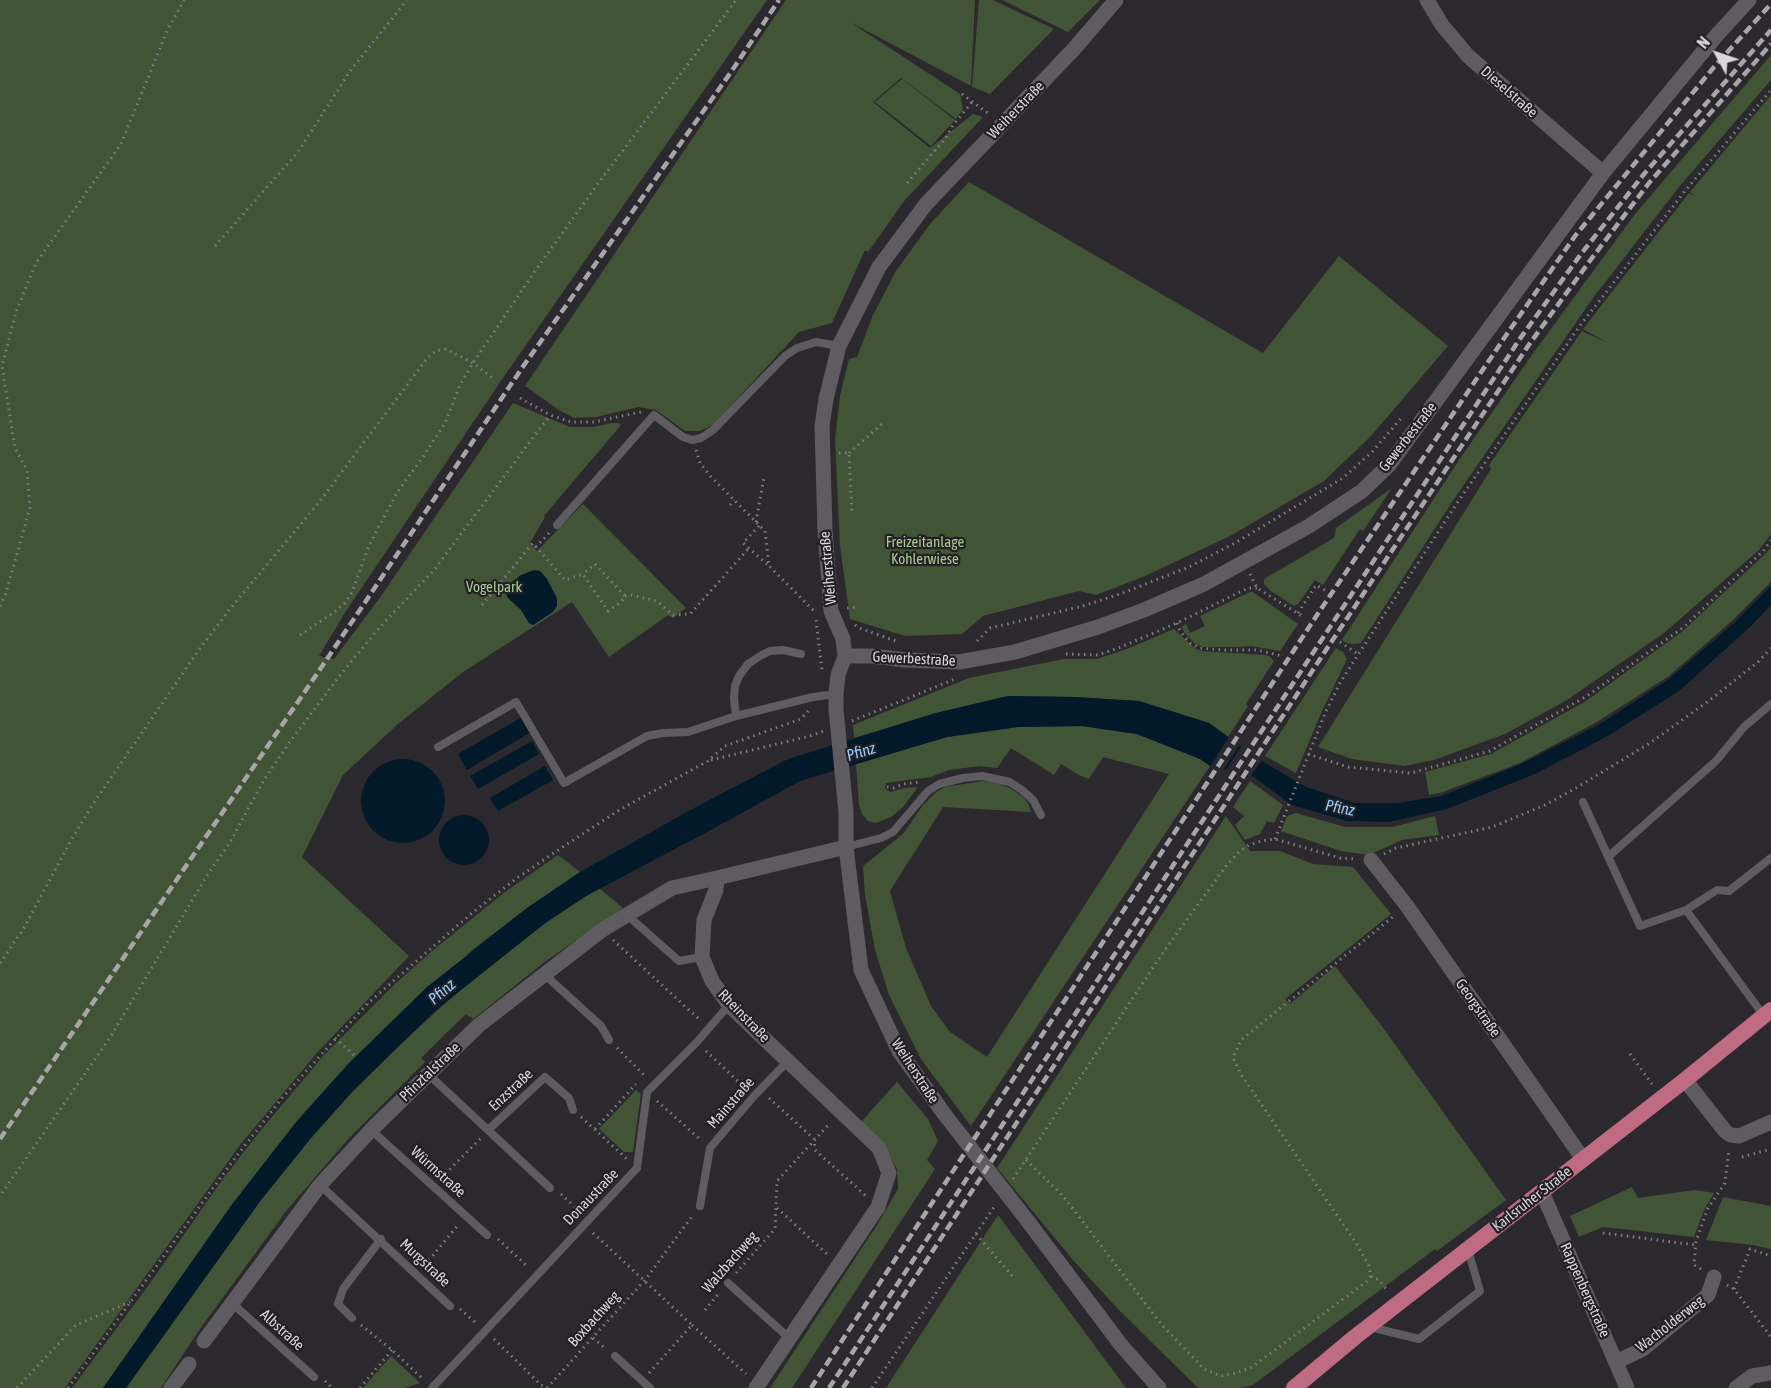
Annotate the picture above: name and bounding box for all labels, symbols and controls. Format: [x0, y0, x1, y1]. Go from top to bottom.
north arrow [1687, 24, 1747, 84]
text: N [1693, 33, 1713, 52]
street label: Dieselstraße [1477, 62, 1541, 122]
street label: Weiherstraße [984, 77, 1048, 143]
street label: Gewerbestraße [1375, 399, 1441, 475]
street label: Weiherstraße [816, 530, 840, 606]
park label: Freizeitanlage Kohlerwiese [886, 533, 964, 568]
park label: Vogelpark [466, 578, 522, 596]
street label: Gewerbestraße [872, 648, 956, 670]
water label: Pfinz [844, 739, 878, 765]
water label: Pfinz [1324, 796, 1356, 820]
water label: Pfinz [425, 975, 459, 1009]
street label: Georgstraße [1451, 976, 1505, 1040]
street label: Rheinstraße [714, 986, 774, 1046]
street label: Weiherstraße [887, 1035, 943, 1107]
street label: Pfinztalstraße [396, 1039, 464, 1105]
street label: Enzstraße [485, 1065, 537, 1115]
street label: Mainstraße [704, 1074, 758, 1132]
street label: Würmstraße [407, 1143, 469, 1201]
street label: Karlsruher Straße [1489, 1162, 1575, 1236]
street label: Donaustraße [560, 1165, 622, 1229]
street label: Walzbachweg [698, 1228, 762, 1296]
street label: Murgstraße [396, 1235, 454, 1291]
street label: Rappenbergstraße [1556, 1240, 1614, 1340]
street label: Boxbachweg [564, 1287, 624, 1351]
street label: Wacholderweg [1632, 1292, 1708, 1356]
street label: Albstraße [256, 1306, 308, 1354]

